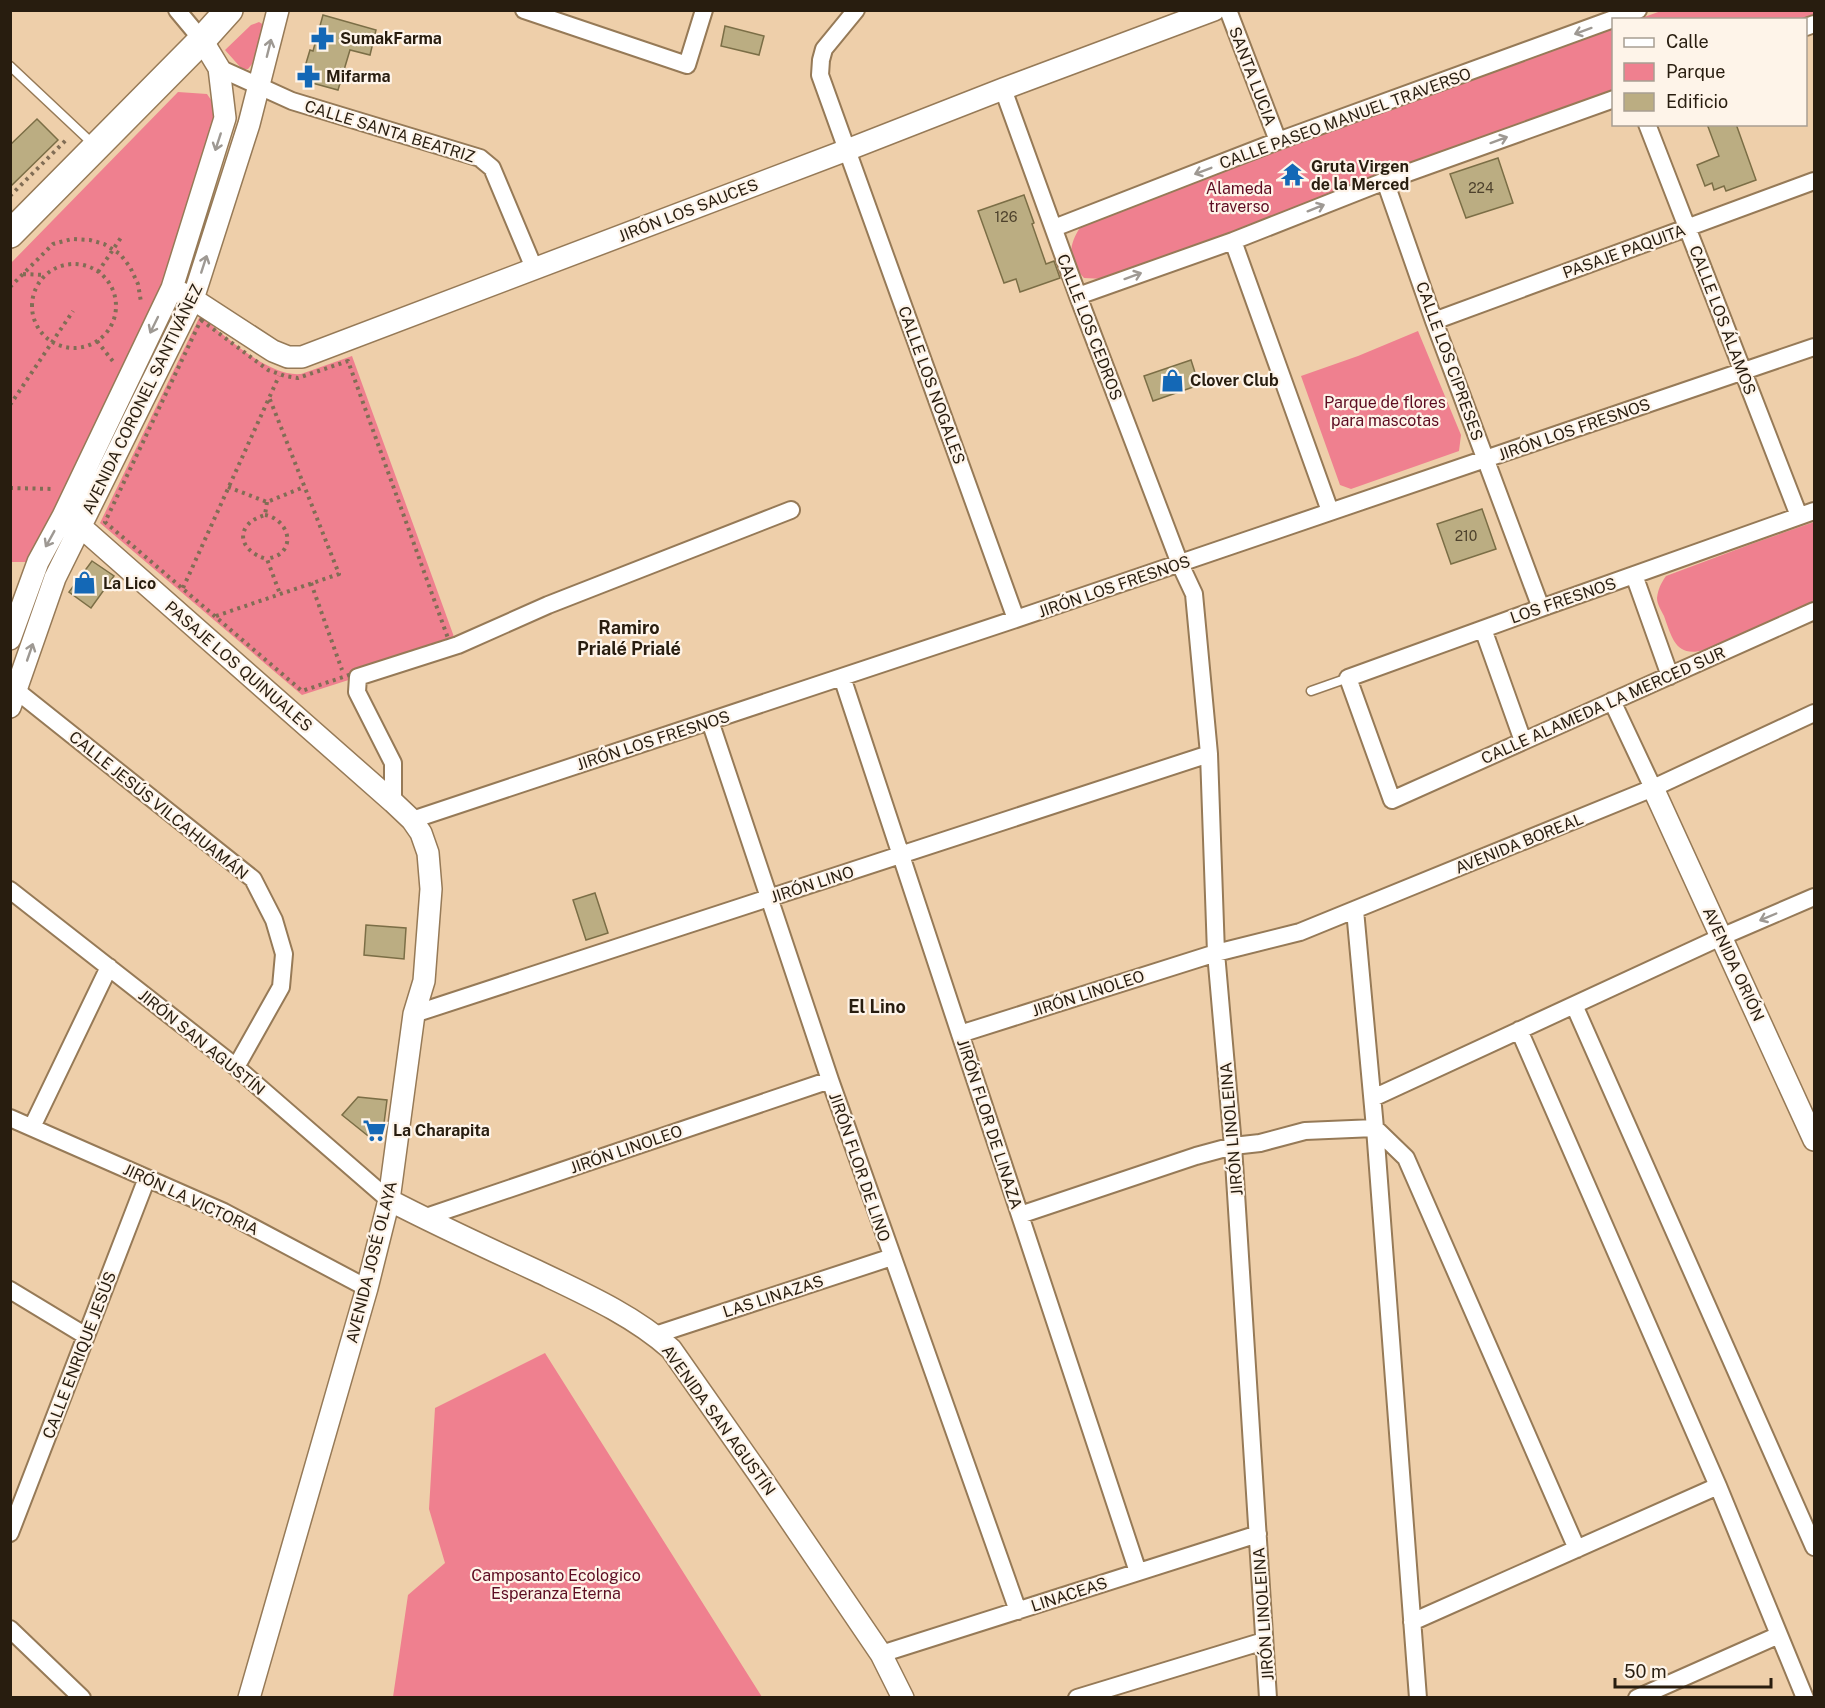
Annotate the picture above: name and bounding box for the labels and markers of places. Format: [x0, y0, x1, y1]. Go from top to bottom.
pharmacy icon: SumakFarma [309, 25, 335, 51]
place label: SumakFarma [340, 29, 442, 48]
pharmacy icon: Mifarma [295, 63, 321, 89]
place label: Mifarma [326, 67, 390, 86]
place label: Gruta Virgen de la Merced [1311, 157, 1409, 194]
temple icon: Gruta Virgen de la Merced [1280, 162, 1306, 188]
shop icon: Clover Club [1159, 367, 1185, 393]
place label: Clover Club [1190, 371, 1279, 390]
shop icon: La Lico [72, 570, 98, 596]
place label: La Lico [103, 574, 156, 593]
supermarket icon: La Charapita [362, 1117, 388, 1143]
place label: La Charapita [393, 1121, 490, 1140]

